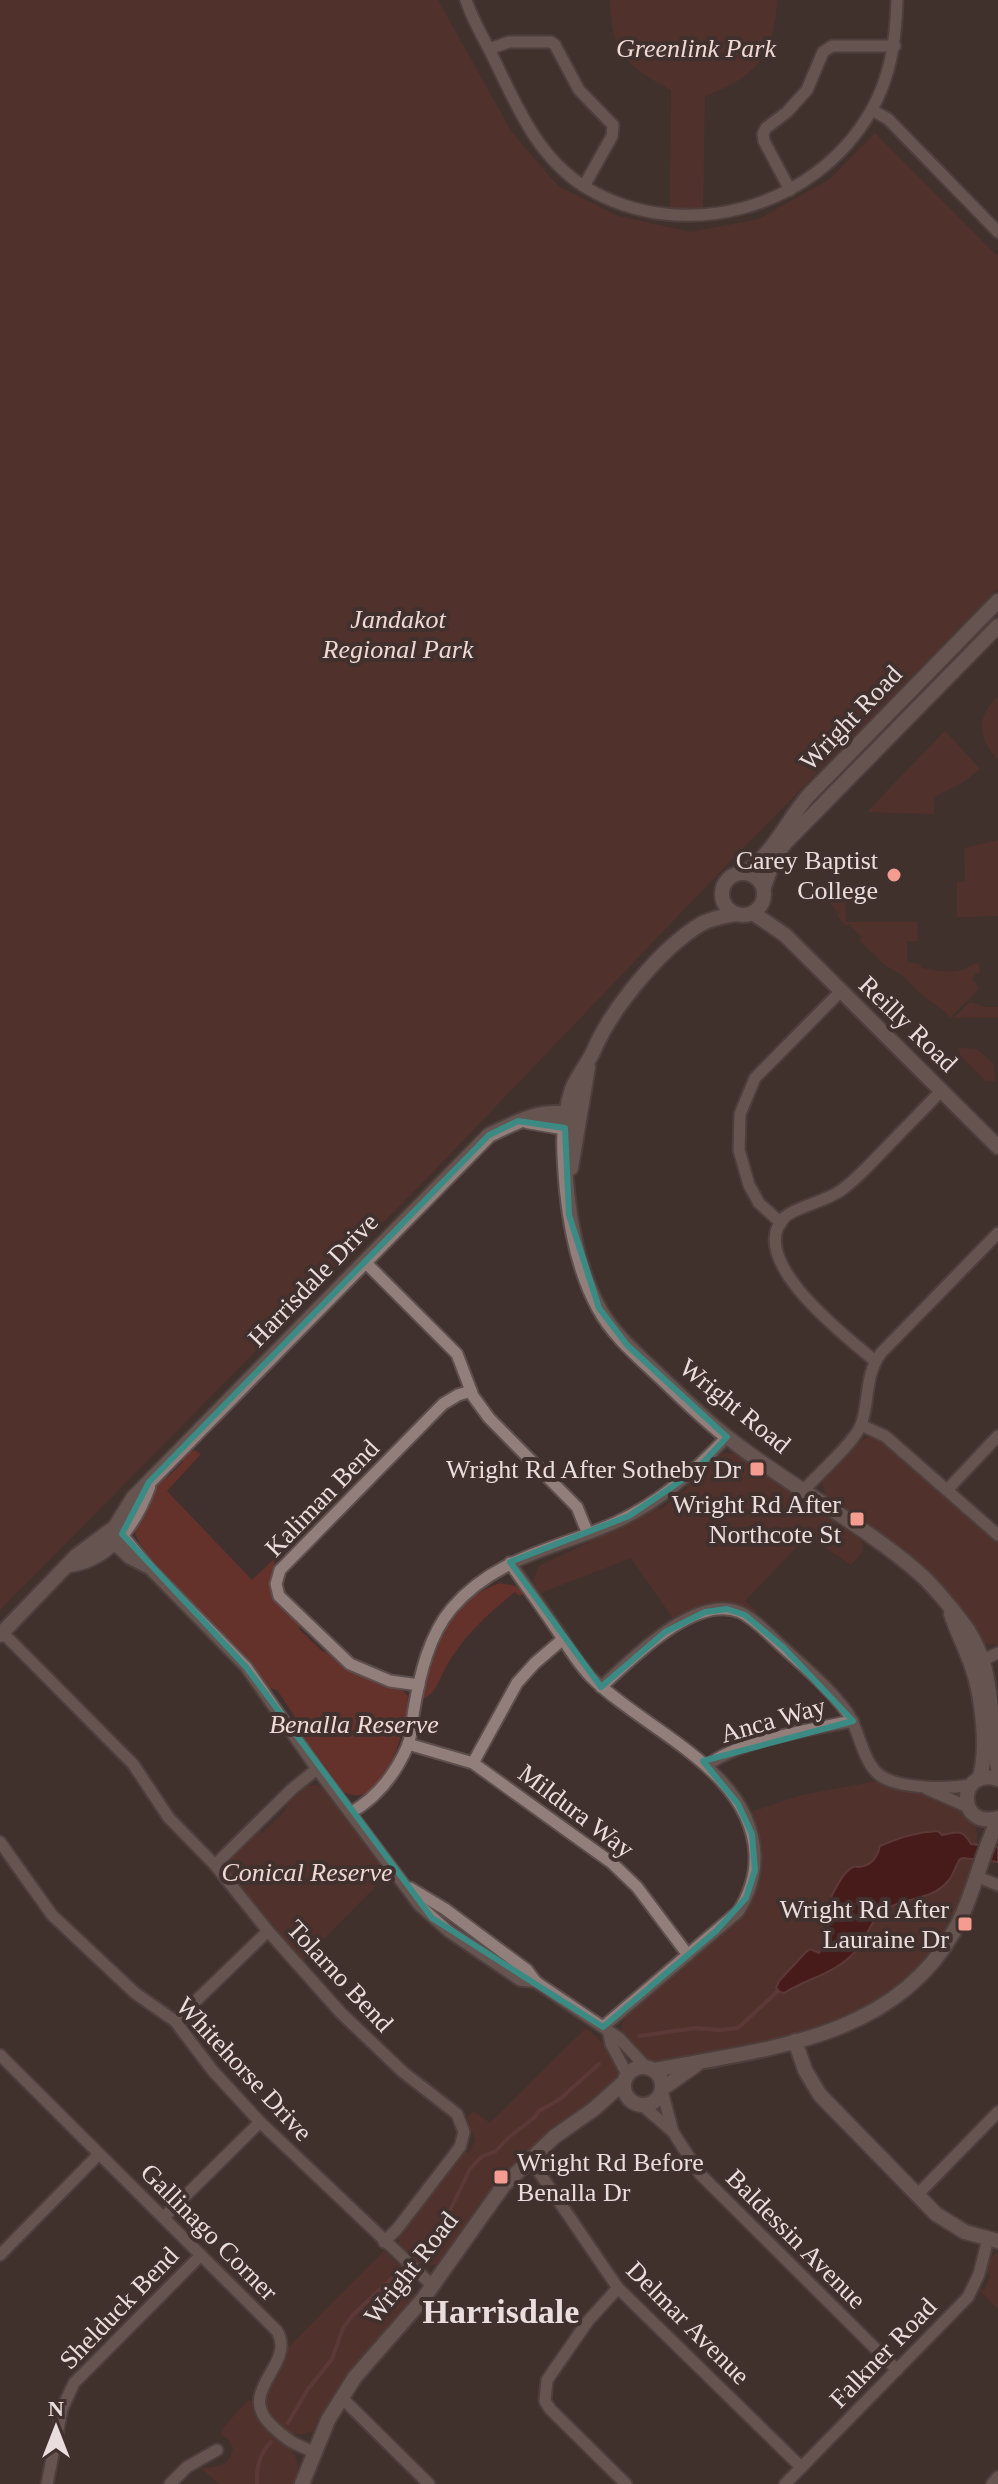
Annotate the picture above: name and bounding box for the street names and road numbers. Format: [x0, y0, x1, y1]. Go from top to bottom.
street label: Wright Road [794, 660, 908, 776]
street label: Reilly Road [853, 970, 963, 1078]
street label: Harrisdale Drive [242, 1207, 384, 1353]
street label: Wright Road [674, 1353, 796, 1459]
street label: Kaliman Bend [259, 1434, 385, 1562]
street label: Anca Way [717, 1691, 829, 1749]
street label: Mildura Way [513, 1758, 639, 1864]
street label: Tolarno Bend [281, 1914, 399, 2038]
street label: Whitehorse Drive [170, 1991, 318, 2147]
street label: Gallinago Corner [135, 2158, 284, 2307]
street label: Baldessin Avenue [720, 2163, 872, 2315]
street label: Wright Road [358, 2206, 464, 2330]
street label: Shelduck Bend [54, 2241, 184, 2375]
street label: Delmar Avenue [620, 2255, 756, 2391]
street label: Falkner Road [824, 2292, 942, 2414]

